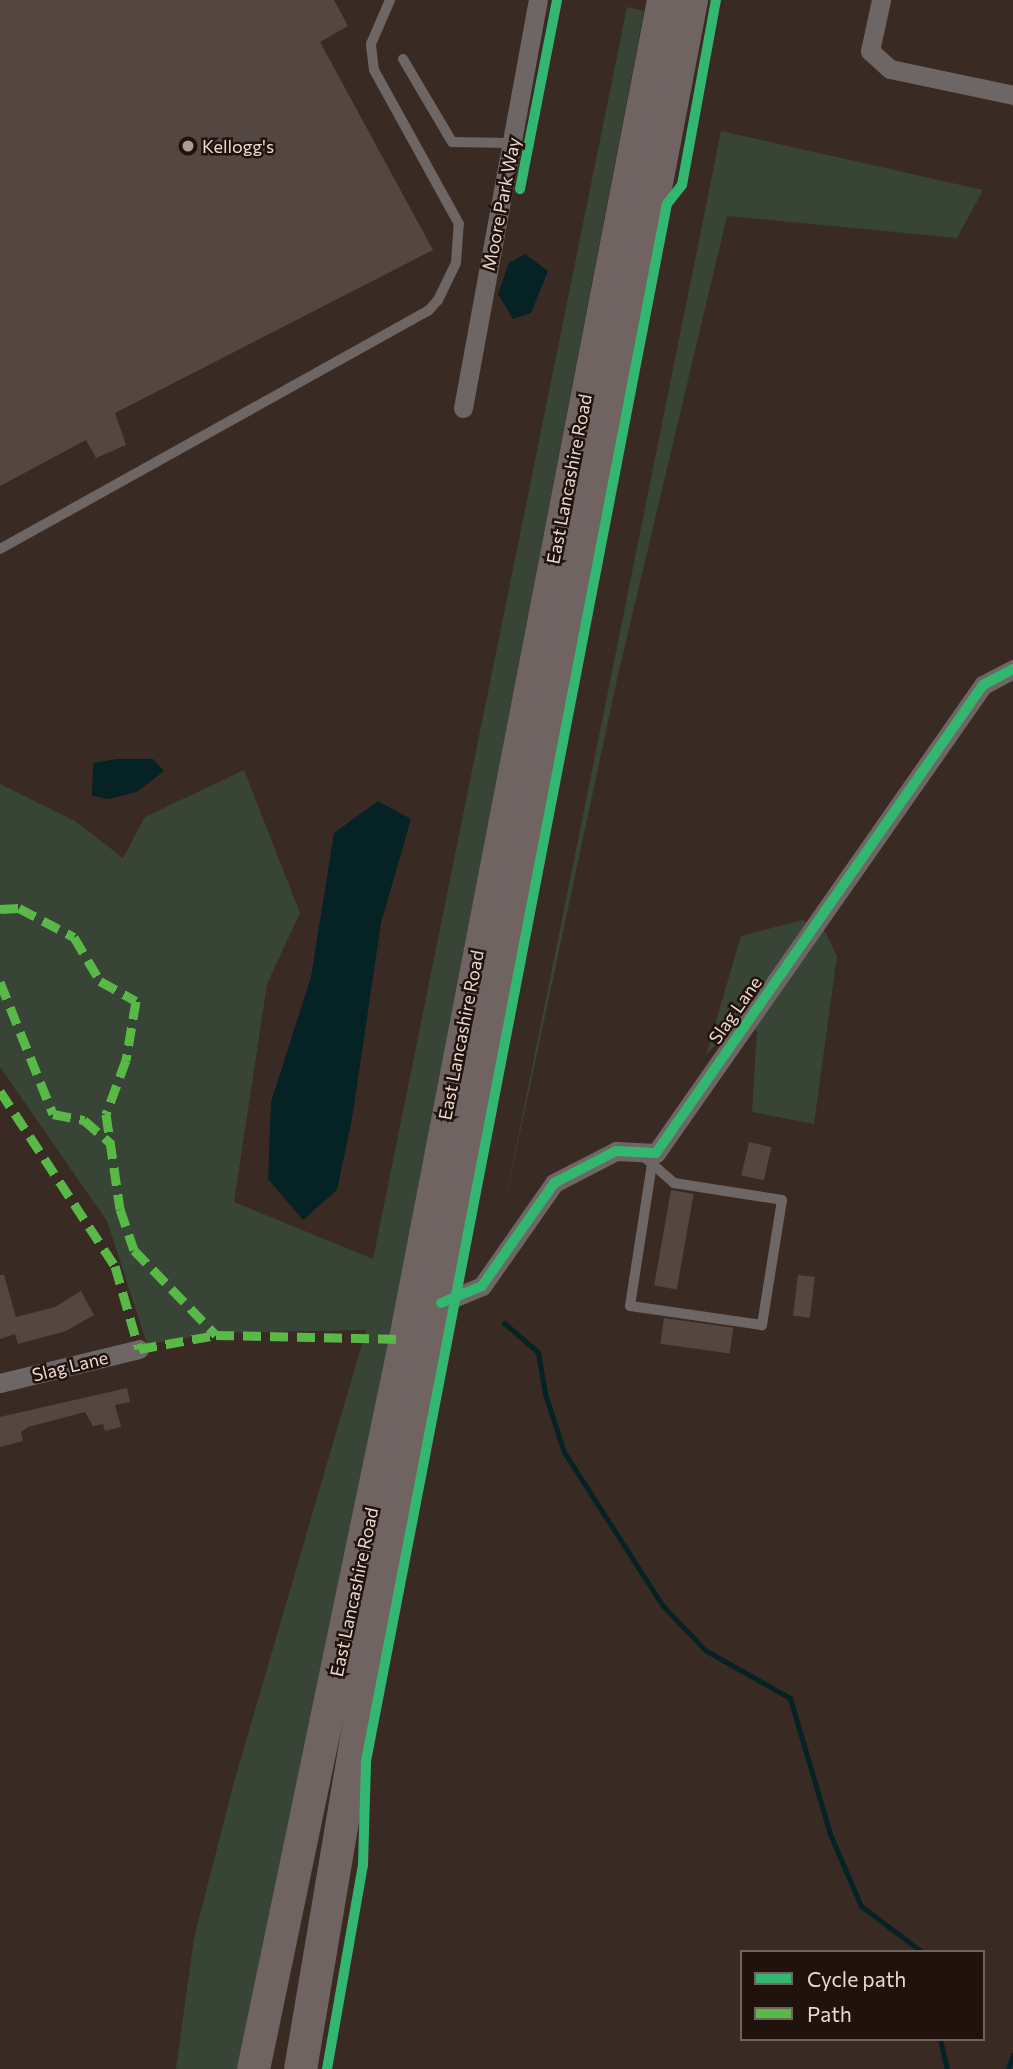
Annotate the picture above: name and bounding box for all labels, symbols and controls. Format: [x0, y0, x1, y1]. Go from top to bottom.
place label: Kellogg's [202, 135, 274, 157]
street label: Moore Park Way [477, 135, 525, 273]
marker: Kellogg's [180, 138, 196, 154]
street label: East Lancashire Road [542, 392, 596, 566]
street label: East Lancashire Road [434, 948, 488, 1122]
street label: Slag Lane [704, 972, 766, 1048]
street label: Slag Lane [30, 1346, 110, 1386]
street label: East Lancashire Road [326, 1505, 382, 1679]
legend [740, 1950, 985, 2041]
text: Cycle path [807, 1966, 906, 1991]
text: Path [807, 2001, 852, 2026]

